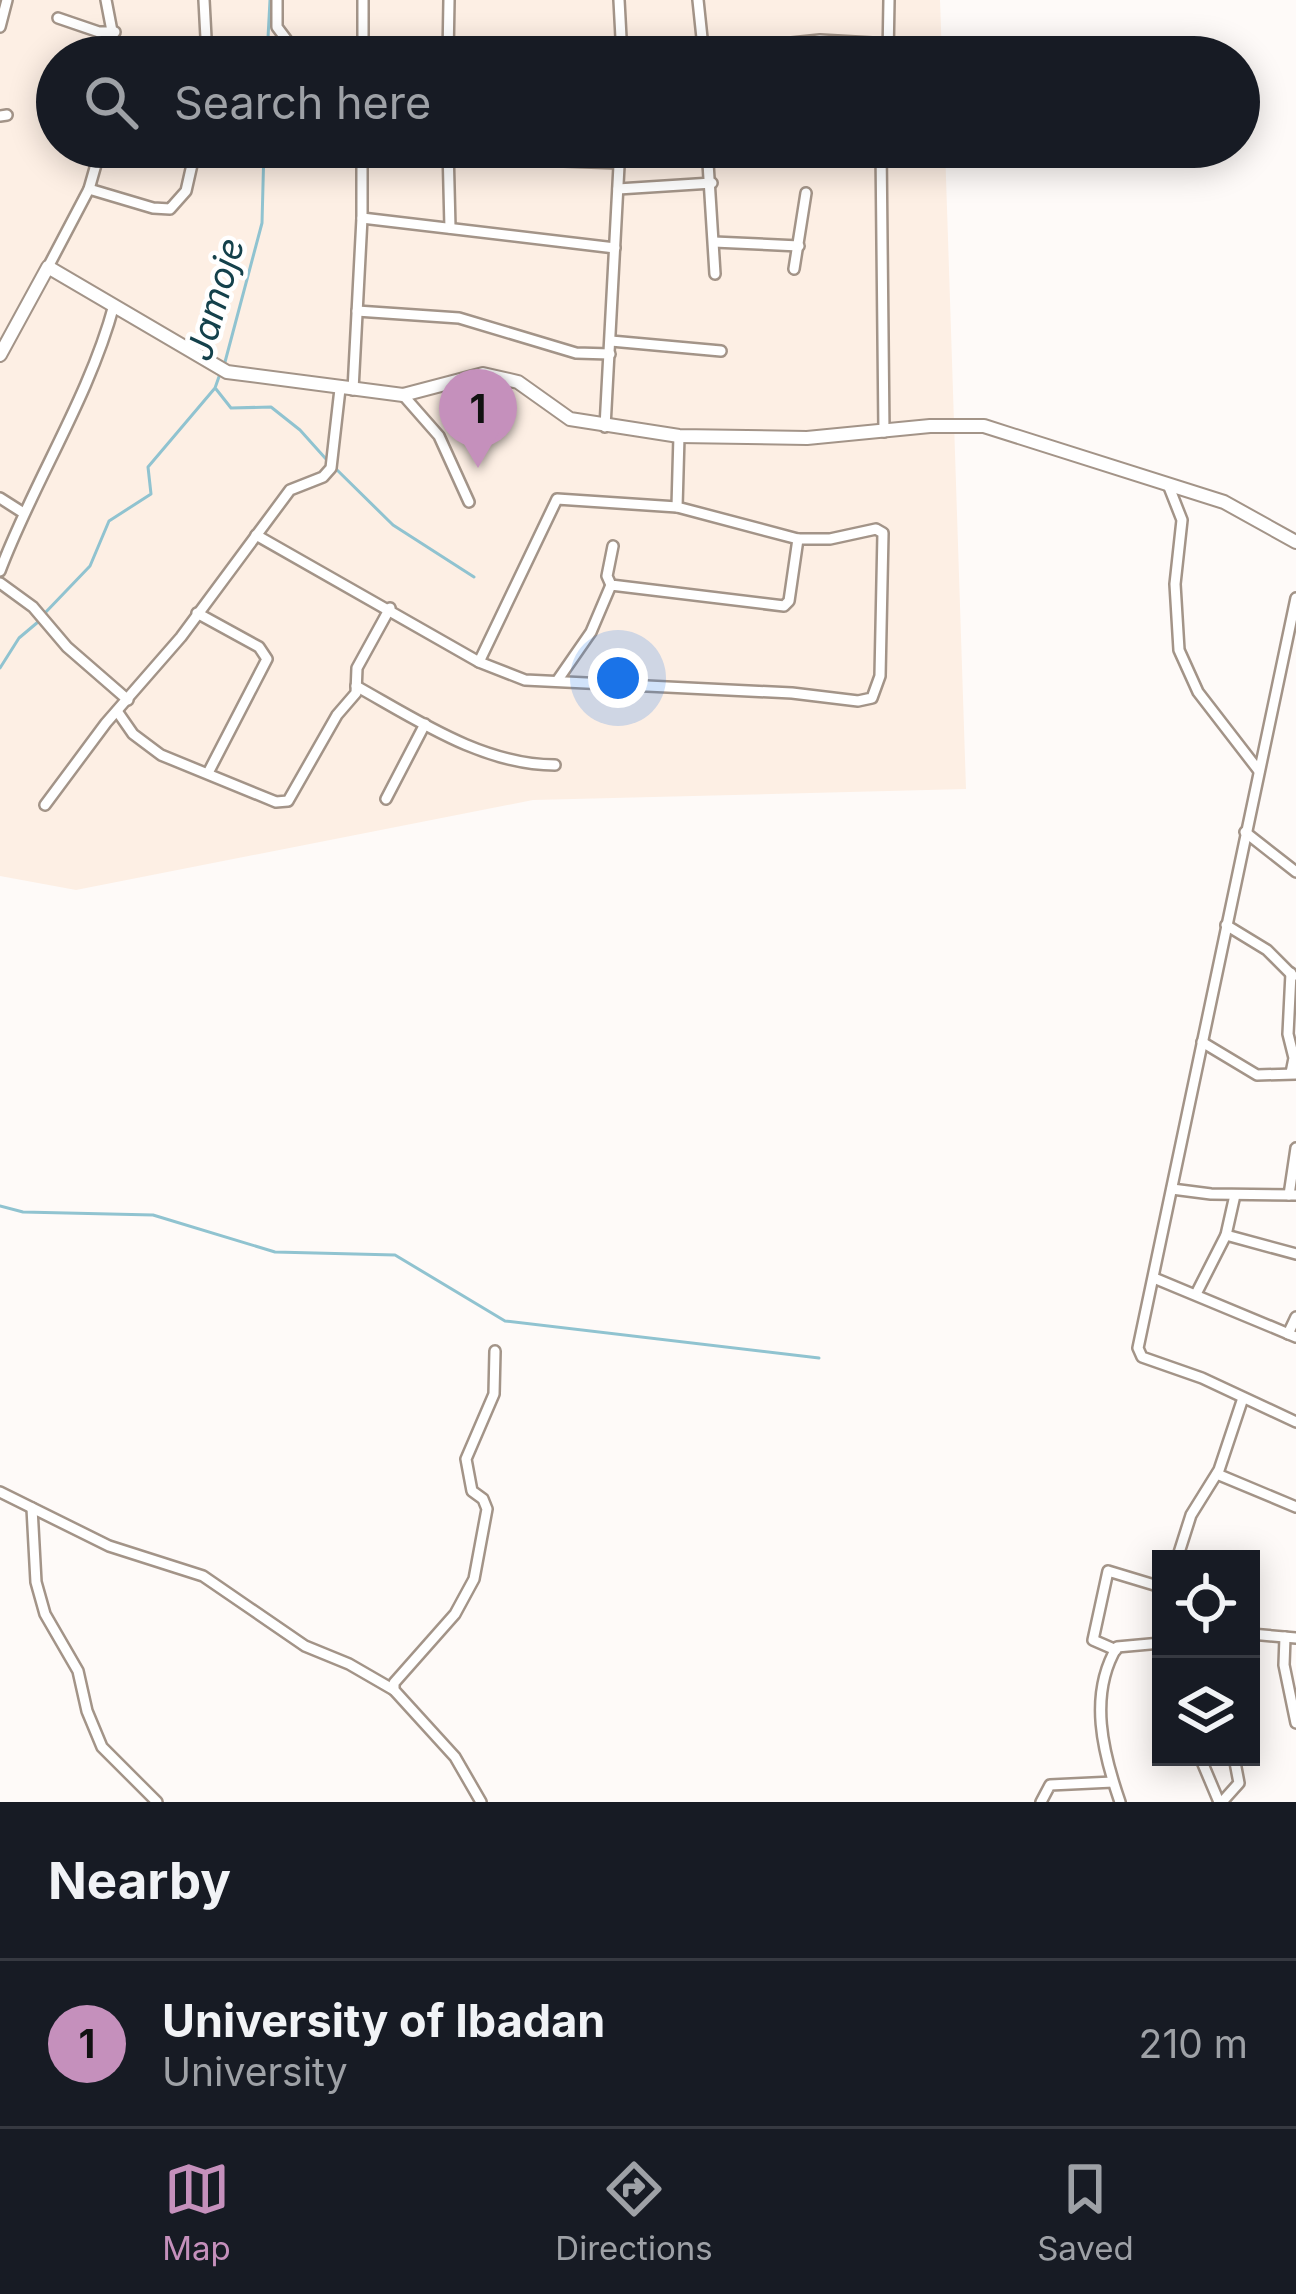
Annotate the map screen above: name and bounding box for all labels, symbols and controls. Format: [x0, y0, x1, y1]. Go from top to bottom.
search box [36, 36, 1260, 168]
icon: search [78, 69, 144, 135]
text: Search here [174, 75, 431, 130]
water label: Jamoje [177, 233, 253, 365]
pin: 1 [439, 369, 517, 468]
your location [588, 648, 648, 708]
map controls [1152, 1550, 1260, 1766]
button: locate [1152, 1550, 1260, 1658]
button: layers [1152, 1658, 1260, 1766]
text: Nearby [48, 1850, 231, 1911]
text: University of Ibadan [162, 1993, 605, 2048]
text: 1 [79, 2020, 95, 2067]
text: 210 m [1139, 2020, 1248, 2067]
text: University [162, 2048, 348, 2095]
tab: Map [162, 2156, 231, 2268]
tab: Directions [555, 2156, 713, 2268]
tab: Saved [1037, 2156, 1134, 2268]

